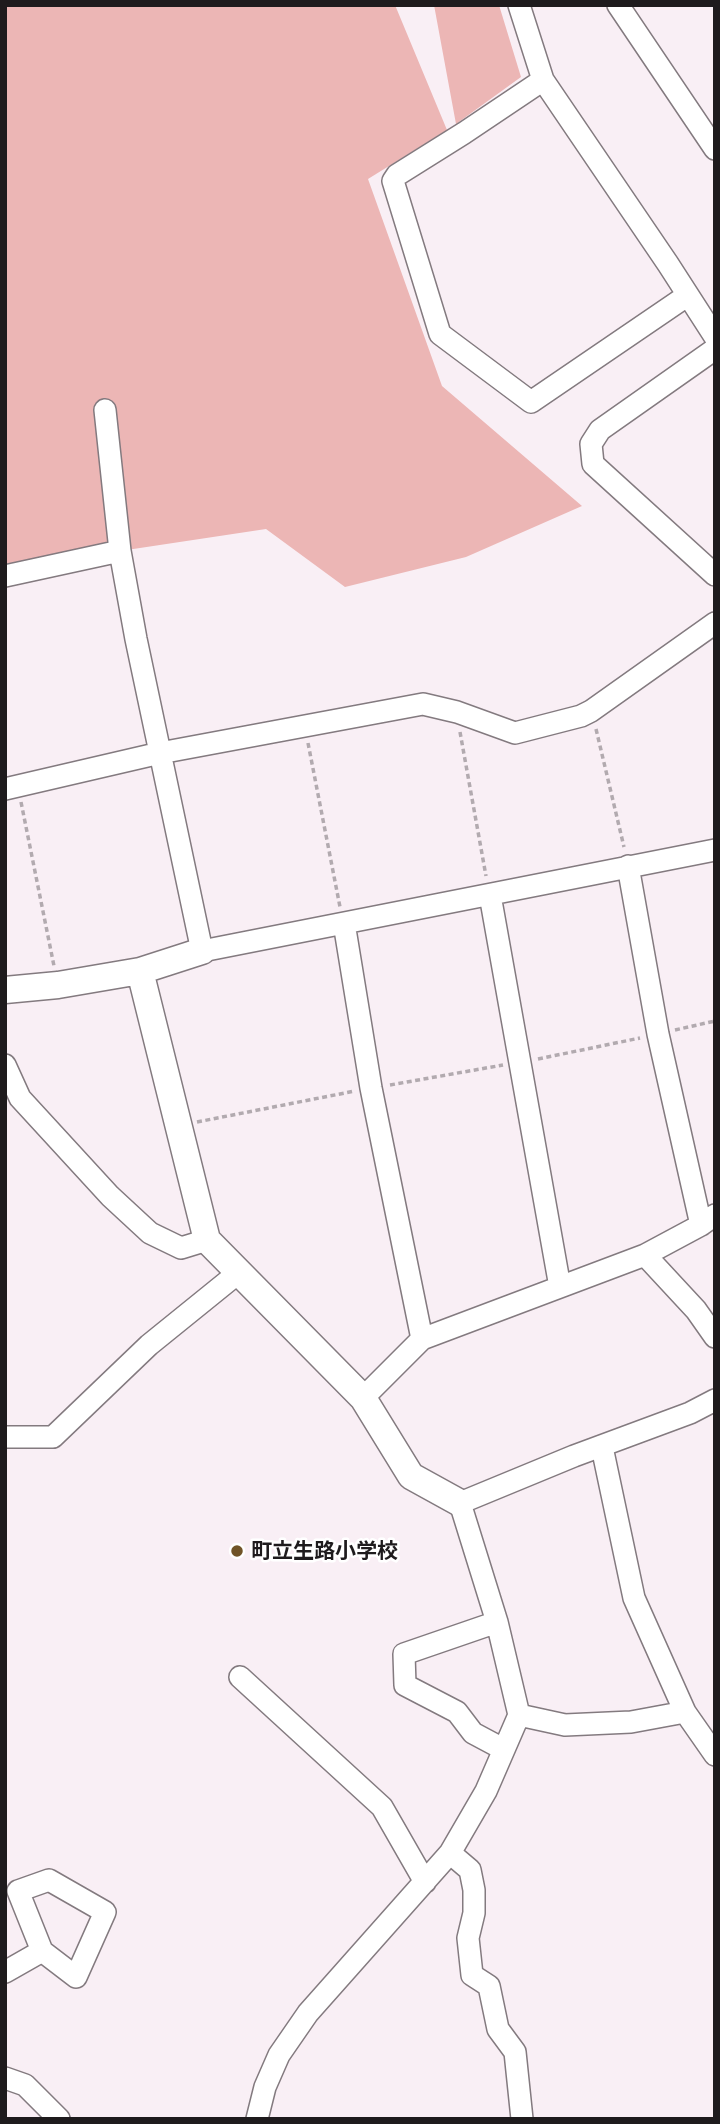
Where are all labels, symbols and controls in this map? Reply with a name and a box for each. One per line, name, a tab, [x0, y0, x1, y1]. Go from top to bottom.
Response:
place label: 町立生路小学校	[251, 1538, 398, 1564]
marker: 町立生路小学校	[229, 1543, 245, 1559]

